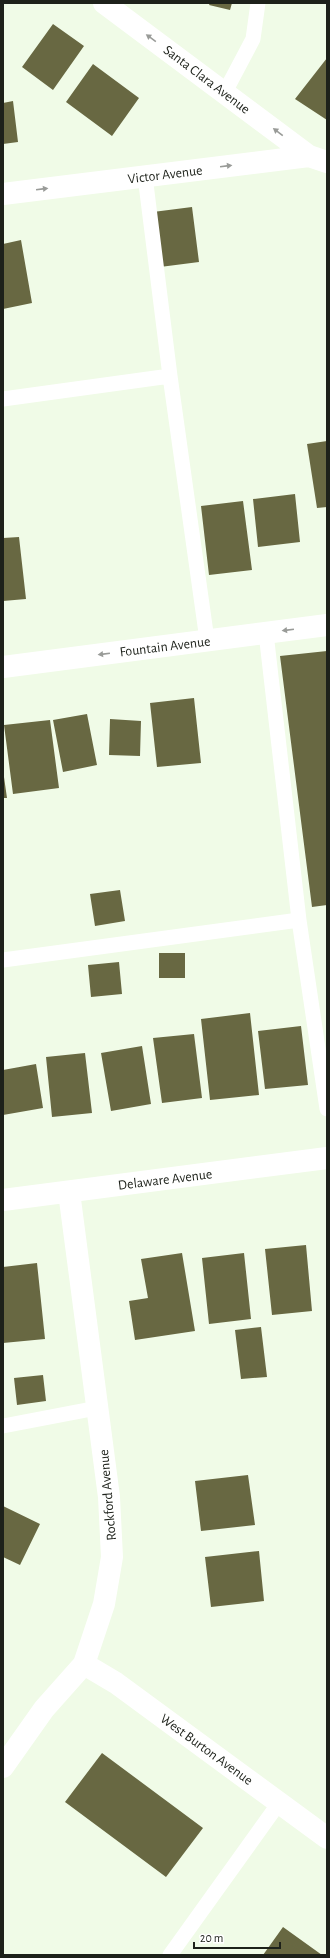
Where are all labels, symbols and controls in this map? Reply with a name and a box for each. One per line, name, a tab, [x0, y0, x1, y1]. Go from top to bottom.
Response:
one-way arrow	[146, 34, 156, 42]
street label: Santa Clara Avenue	[161, 43, 252, 117]
one-way arrow	[272, 128, 283, 136]
street label: Victor Avenue	[127, 163, 203, 187]
one-way arrow	[220, 163, 232, 169]
one-way arrow	[36, 186, 48, 192]
one-way arrow	[282, 627, 294, 633]
street label: Fountain Avenue	[119, 634, 211, 660]
one-way arrow	[98, 651, 110, 657]
street label: Delaware Avenue	[117, 1167, 213, 1193]
street label: Rockford Avenue	[97, 1449, 119, 1541]
street label: West Burton Avenue	[158, 1712, 255, 1788]
scale bar	[194, 1924, 280, 1950]
text: 20 m	[200, 1932, 223, 1944]

